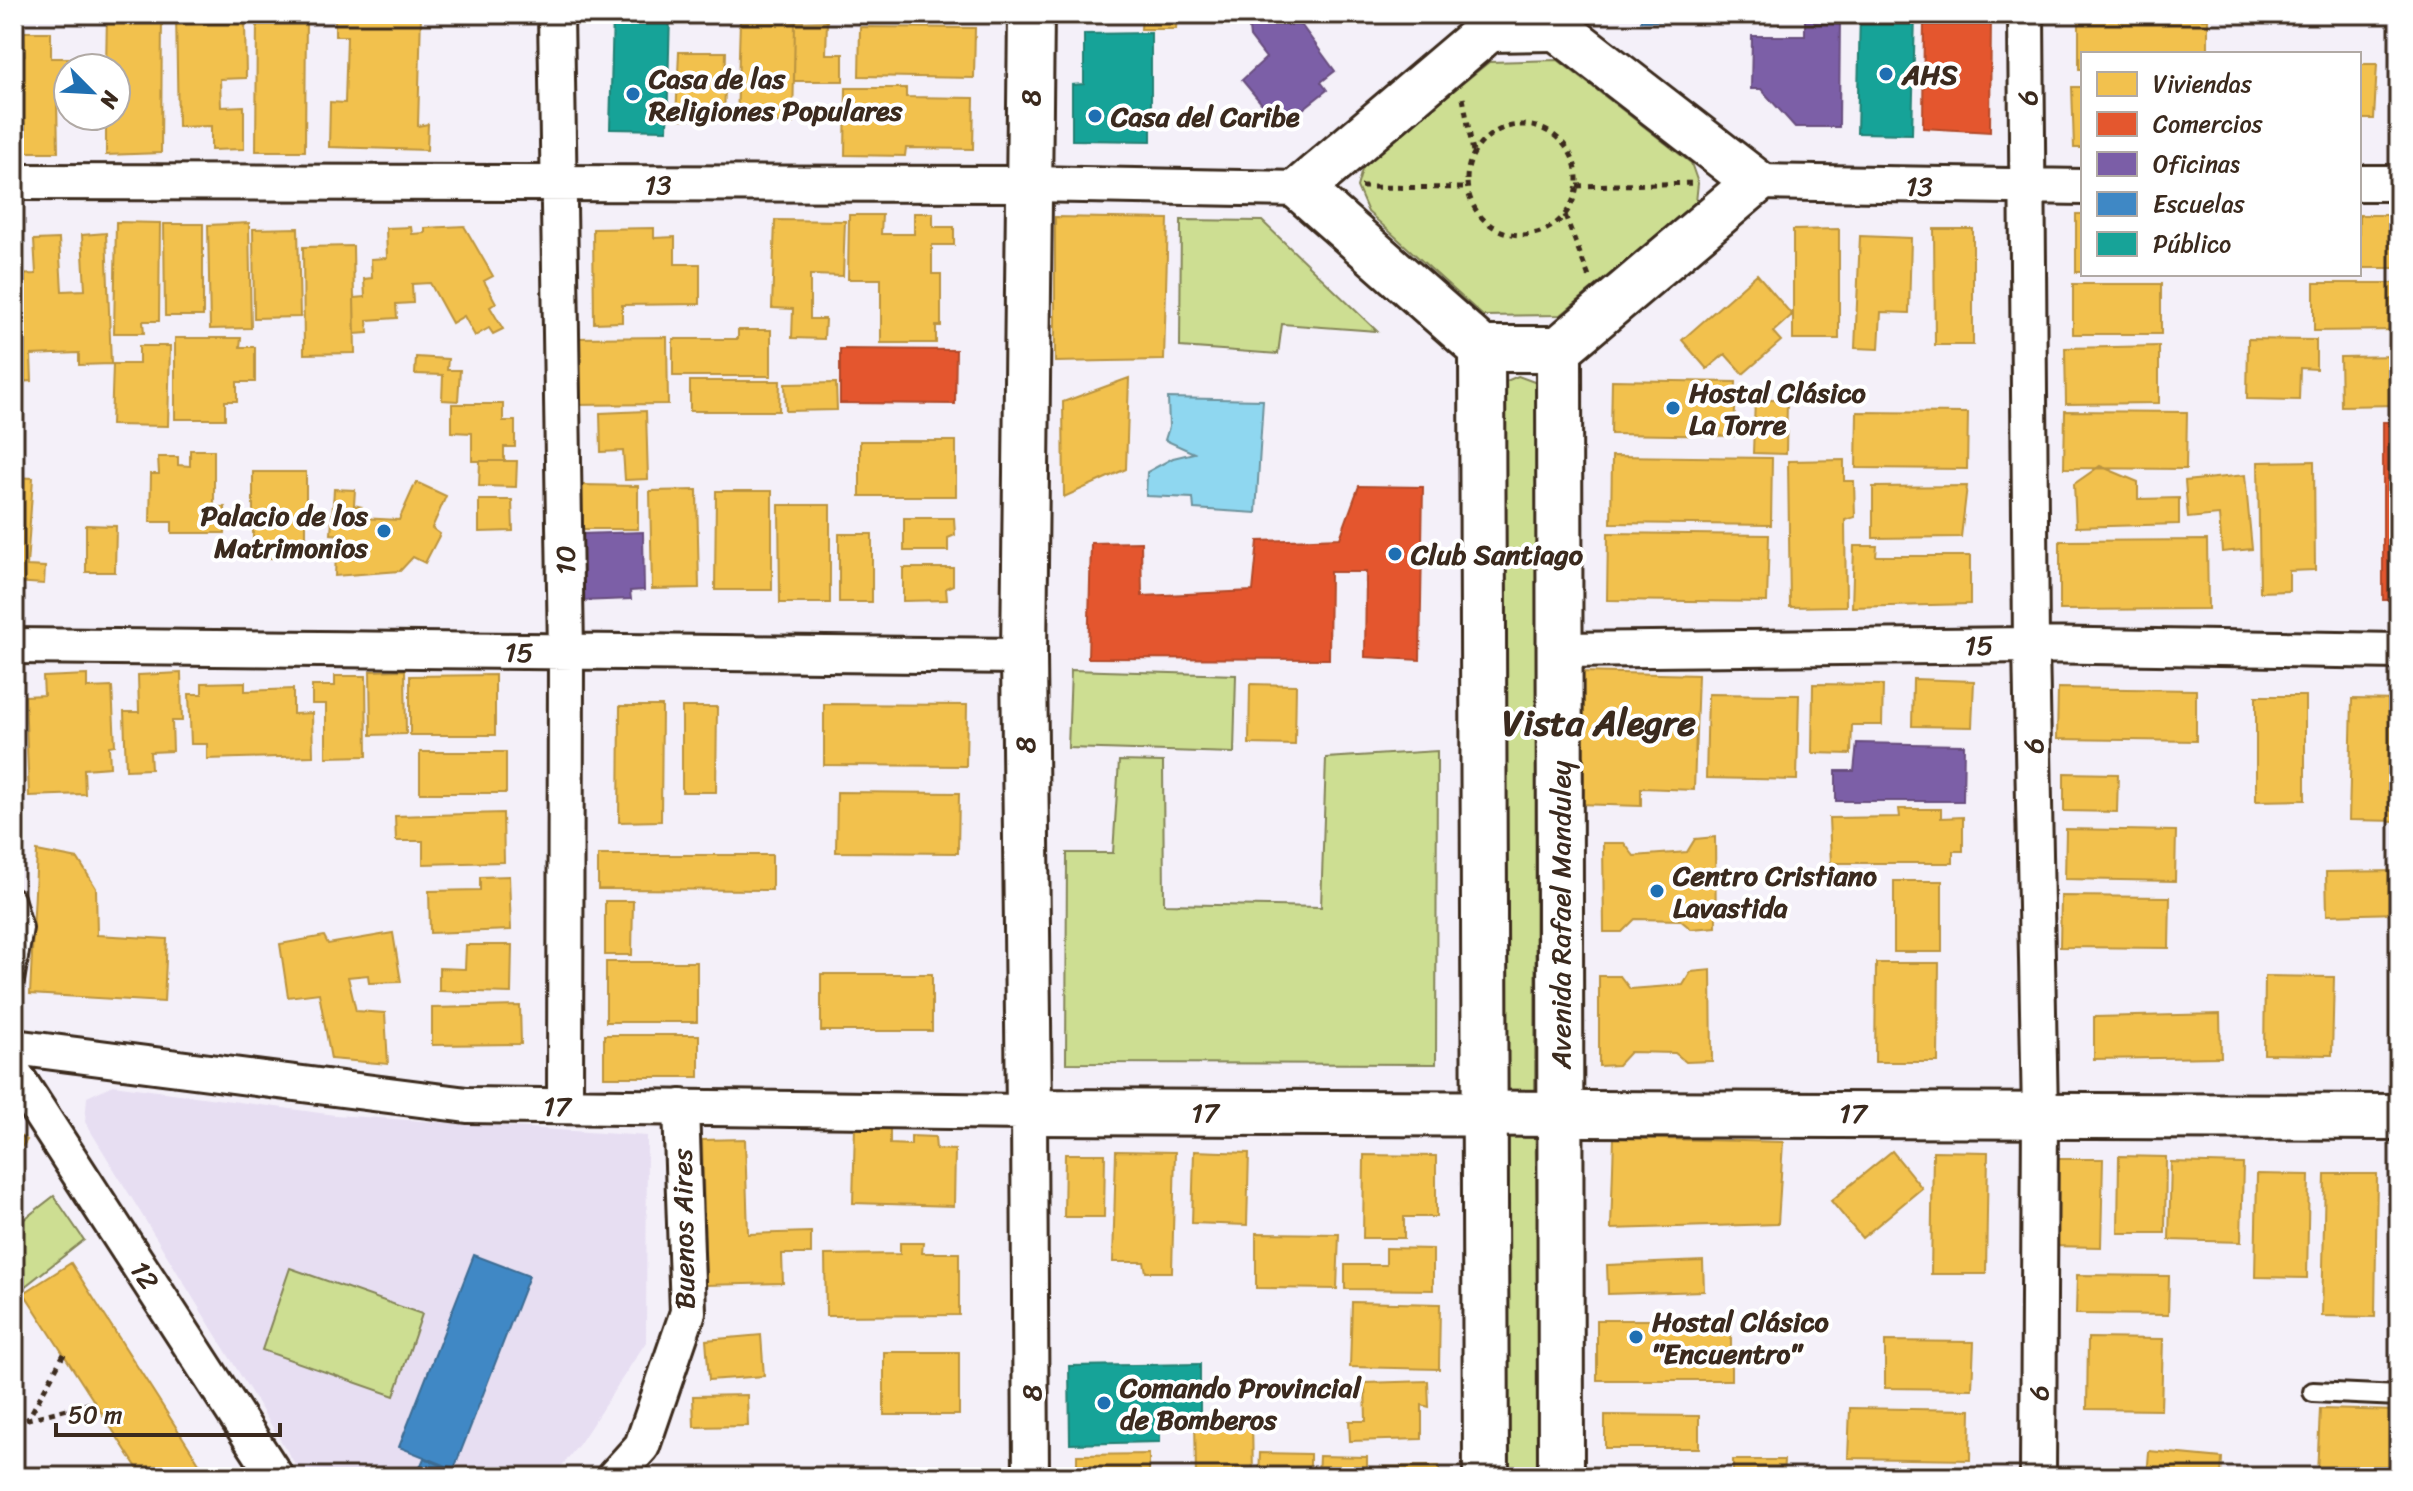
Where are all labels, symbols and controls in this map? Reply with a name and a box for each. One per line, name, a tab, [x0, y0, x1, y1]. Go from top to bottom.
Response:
place label: AHS	[1901, 50, 1958, 99]
north arrow	[52, 52, 132, 132]
legend	[2081, 52, 2361, 276]
place label: Casa de las Religiones Populares	[648, 54, 904, 135]
text: Viviendas	[2153, 63, 2253, 105]
marker: AHS	[1877, 65, 1895, 83]
text: N	[89, 84, 131, 116]
marker: Casa de las Religiones Populares	[624, 85, 642, 103]
street label: 8	[1006, 89, 1055, 106]
street label: 6	[2003, 90, 2052, 106]
place label: Casa del Caribe	[1110, 92, 1300, 141]
text: Comercios	[2153, 103, 2264, 145]
marker: Casa del Caribe	[1086, 107, 1104, 125]
text: Oficinas	[2153, 143, 2240, 185]
street label: 13	[644, 160, 672, 209]
street label: 13	[1905, 162, 1933, 211]
text: Escuelas	[2153, 183, 2245, 225]
text: Público	[2153, 223, 2231, 265]
place label: Hostal Clásico La Torre	[1689, 368, 1867, 449]
marker: Hostal Clásico La Torre	[1664, 399, 1682, 417]
place label: Palacio de los Matrimonios	[201, 491, 369, 572]
marker: Palacio de los Matrimonios	[375, 522, 393, 540]
place label: Club Santiago	[1410, 530, 1584, 579]
street label: 10	[541, 545, 590, 575]
marker: Club Santiago	[1386, 545, 1404, 563]
street label: 15	[1964, 621, 1994, 670]
street label: 15	[504, 628, 534, 677]
district label: Vista Alegre	[1502, 691, 1696, 755]
street label: 8	[1001, 736, 1050, 754]
street label: 6	[2009, 738, 2058, 754]
street label: Avenida Rafael Manduley	[1536, 760, 1585, 1070]
place label: Centro Cristiano Lavastida	[1672, 851, 1877, 932]
marker: Centro Cristiano Lavastida	[1648, 882, 1666, 900]
street label: 17	[543, 1082, 573, 1131]
street label: 17	[1191, 1088, 1221, 1137]
street label: 17	[1839, 1089, 1869, 1138]
street label: Buenos Aires	[658, 1148, 709, 1310]
street label: 12	[116, 1250, 173, 1300]
place label: Hostal Clásico "Encuentro"	[1652, 1297, 1830, 1378]
marker: Hostal Clásico "Encuentro"	[1627, 1328, 1645, 1346]
place label: Comando Provincial de Bomberos	[1119, 1363, 1362, 1444]
street label: 8	[1007, 1384, 1056, 1401]
street label: 6	[2014, 1385, 2063, 1401]
scale bar	[56, 1387, 280, 1437]
text: 50 m	[68, 1394, 123, 1436]
marker: Comando Provincial de Bomberos	[1095, 1394, 1113, 1412]

